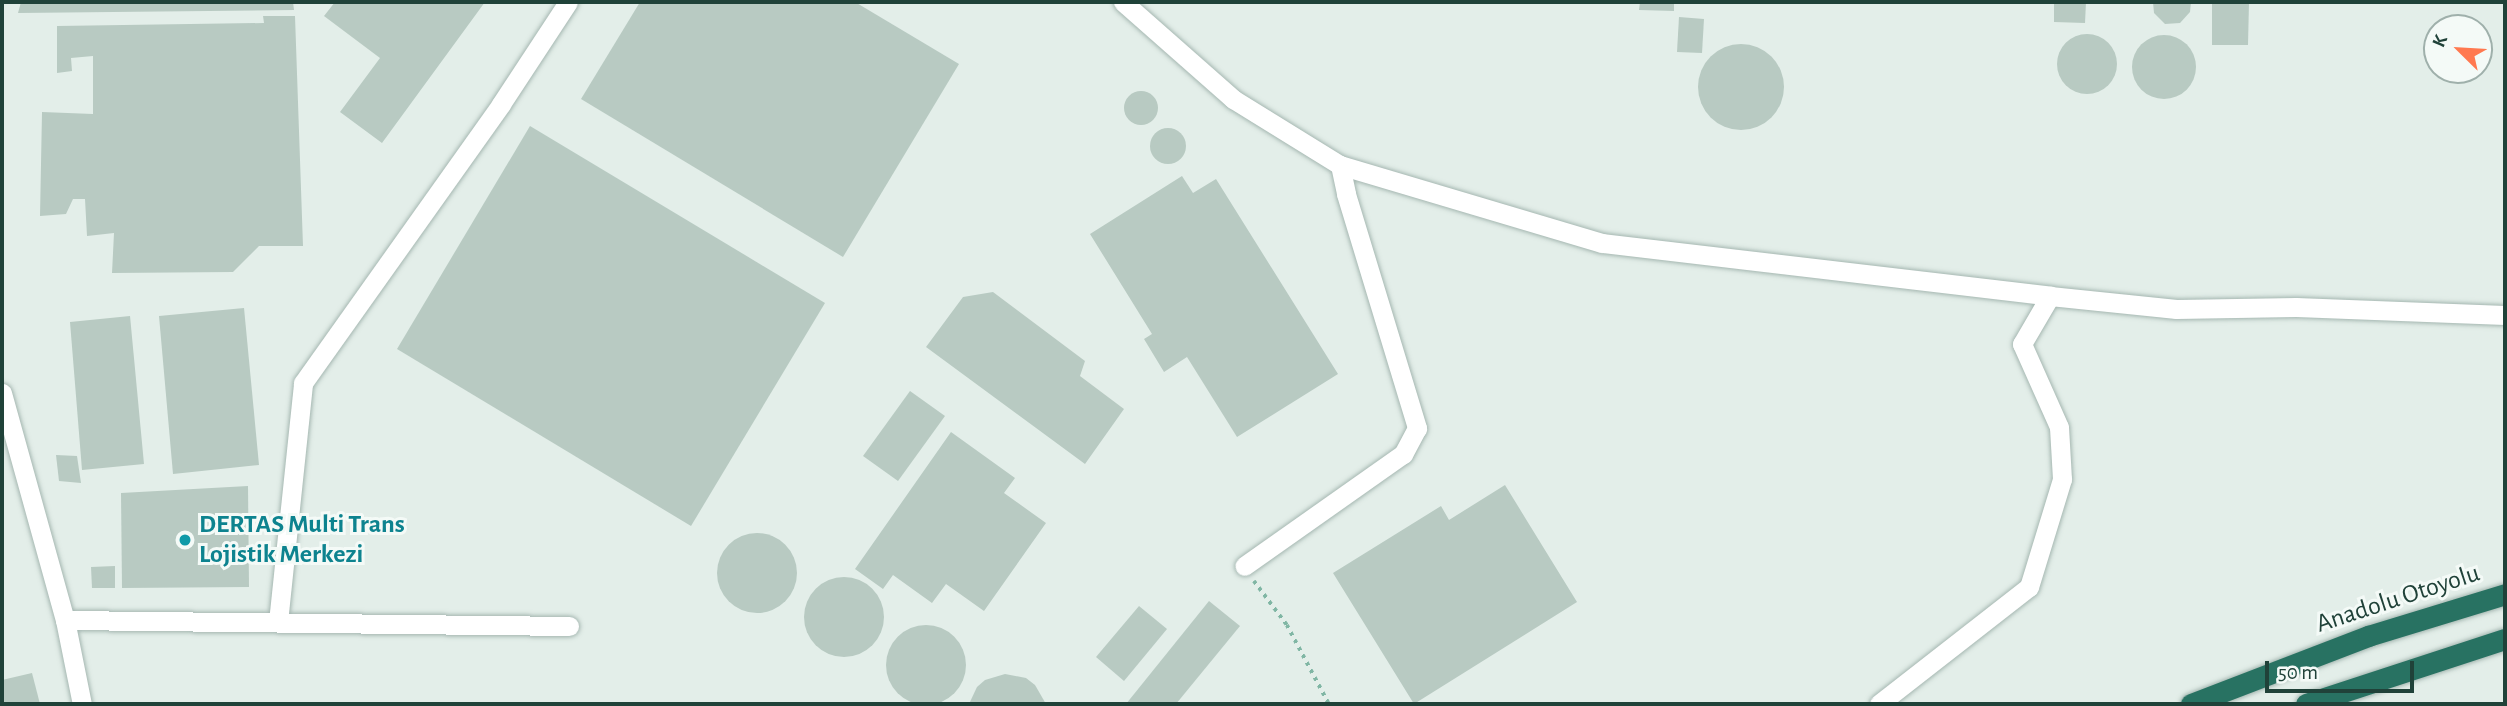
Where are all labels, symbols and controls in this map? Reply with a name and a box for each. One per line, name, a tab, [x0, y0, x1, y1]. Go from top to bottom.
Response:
north arrow	[2423, 14, 2493, 84]
text: K	[2429, 32, 2451, 50]
place label: DERTAS Multi Trans Lojistik Merkezi	[199, 509, 405, 570]
marker: DERTAS Multi Trans Lojistik Merkezi	[177, 532, 193, 548]
street label: Anadolu Otoyolu	[2312, 558, 2484, 640]
scale bar	[2269, 646, 2418, 690]
text: 50 m	[2278, 662, 2318, 683]

